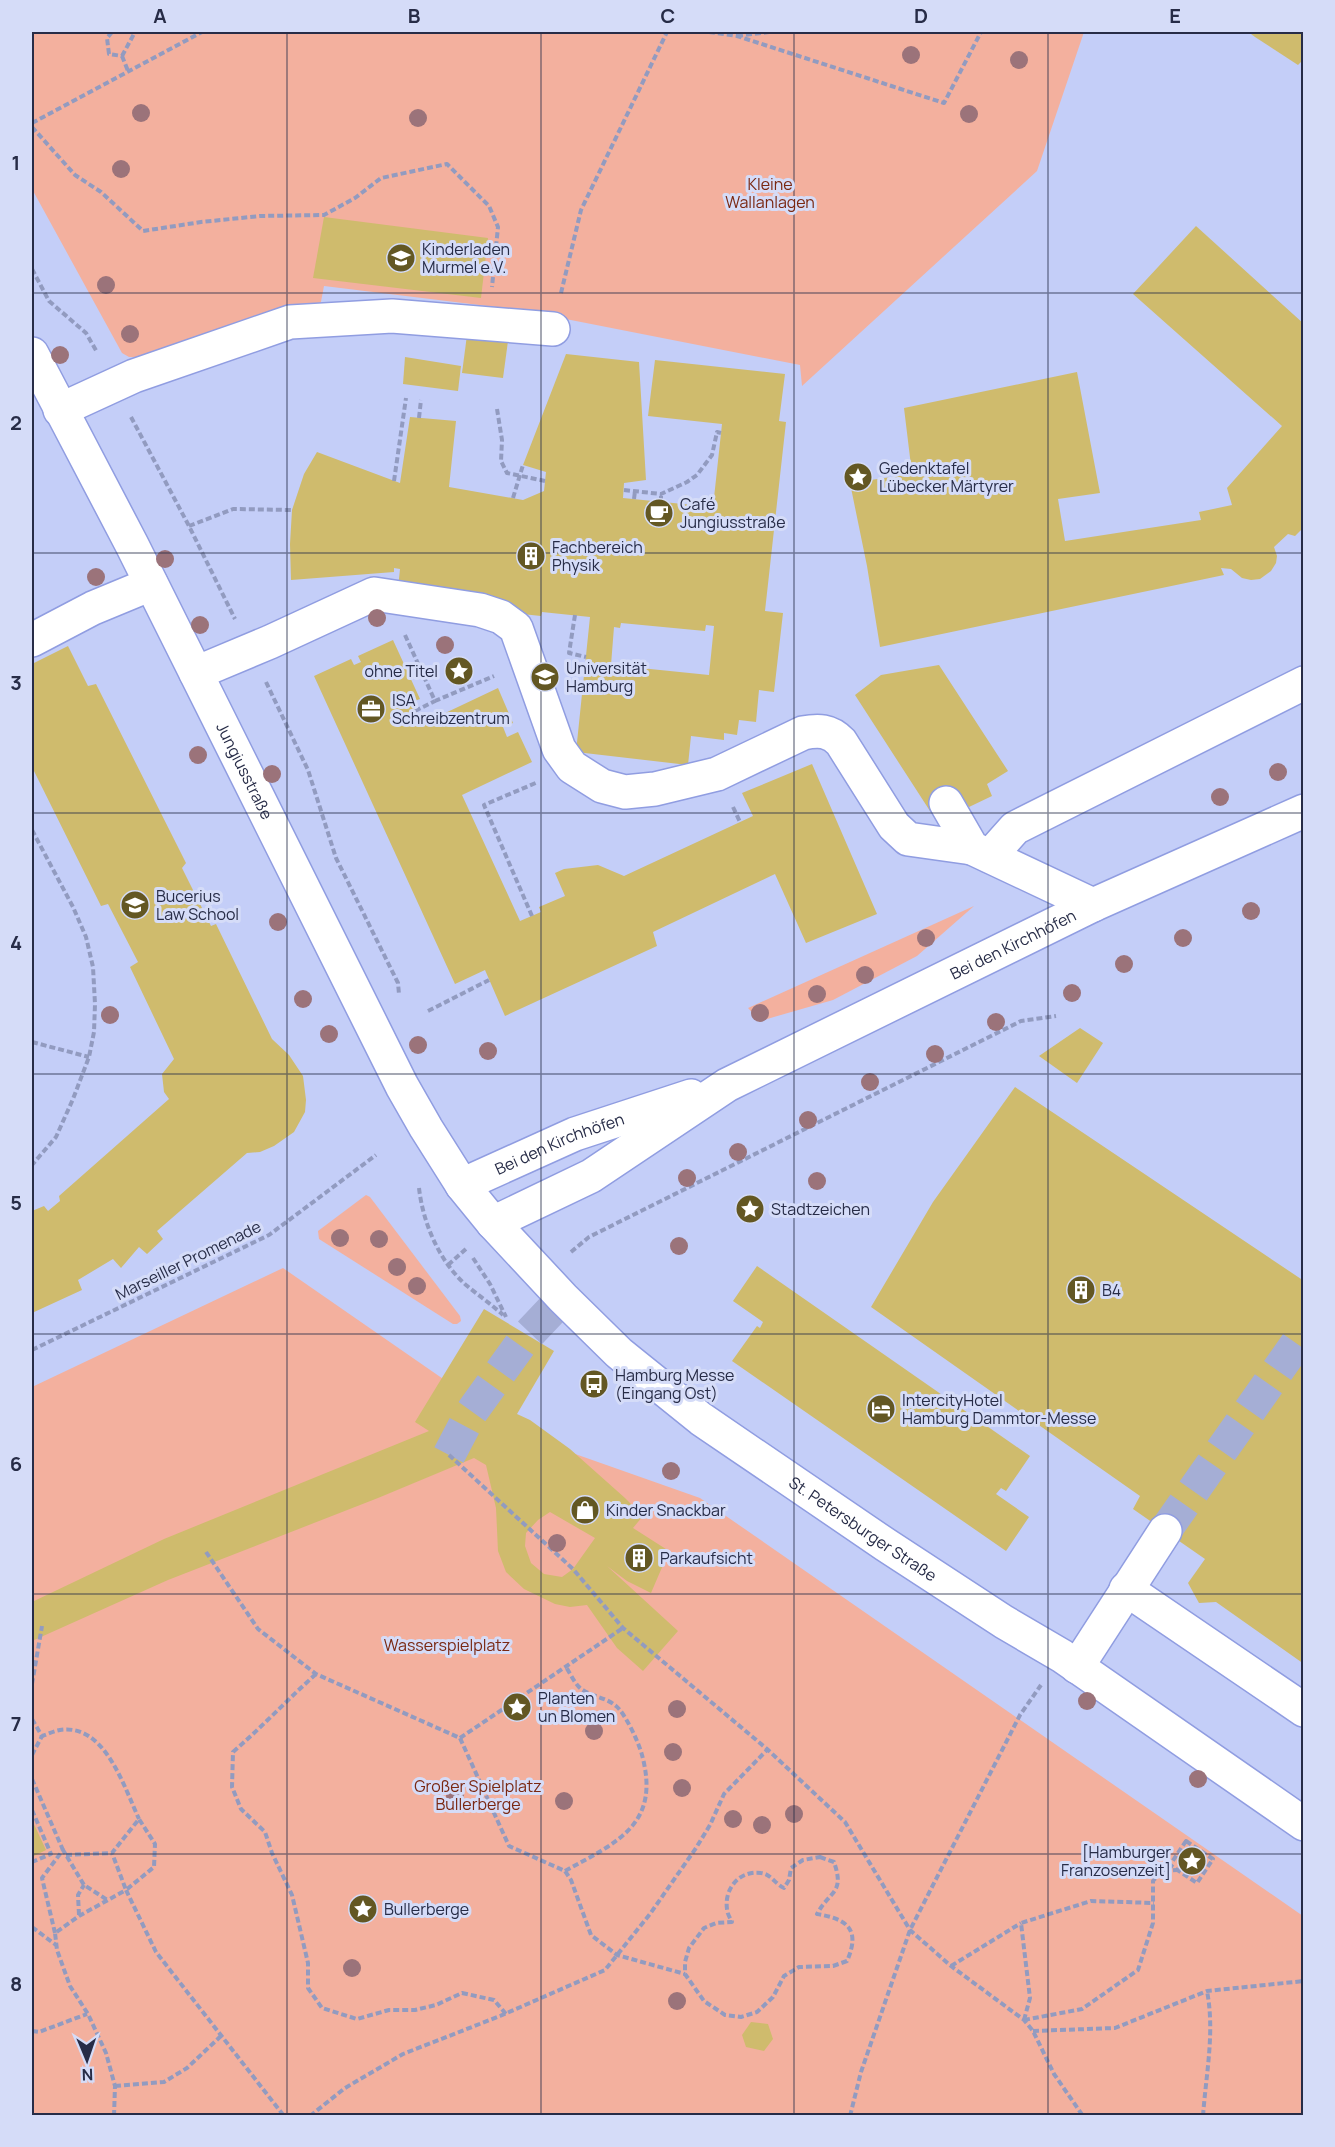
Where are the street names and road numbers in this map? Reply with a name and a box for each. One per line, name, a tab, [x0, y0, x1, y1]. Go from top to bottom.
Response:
street label: Jungiusstraße	[211, 719, 278, 823]
street label: Bei den Kirchhöfen	[946, 904, 1080, 985]
street label: Bei den Kirchhöfen	[491, 1108, 627, 1180]
street label: Marseiller Promenade	[111, 1215, 265, 1305]
street label: St. Petersburger Straße	[785, 1471, 941, 1586]

